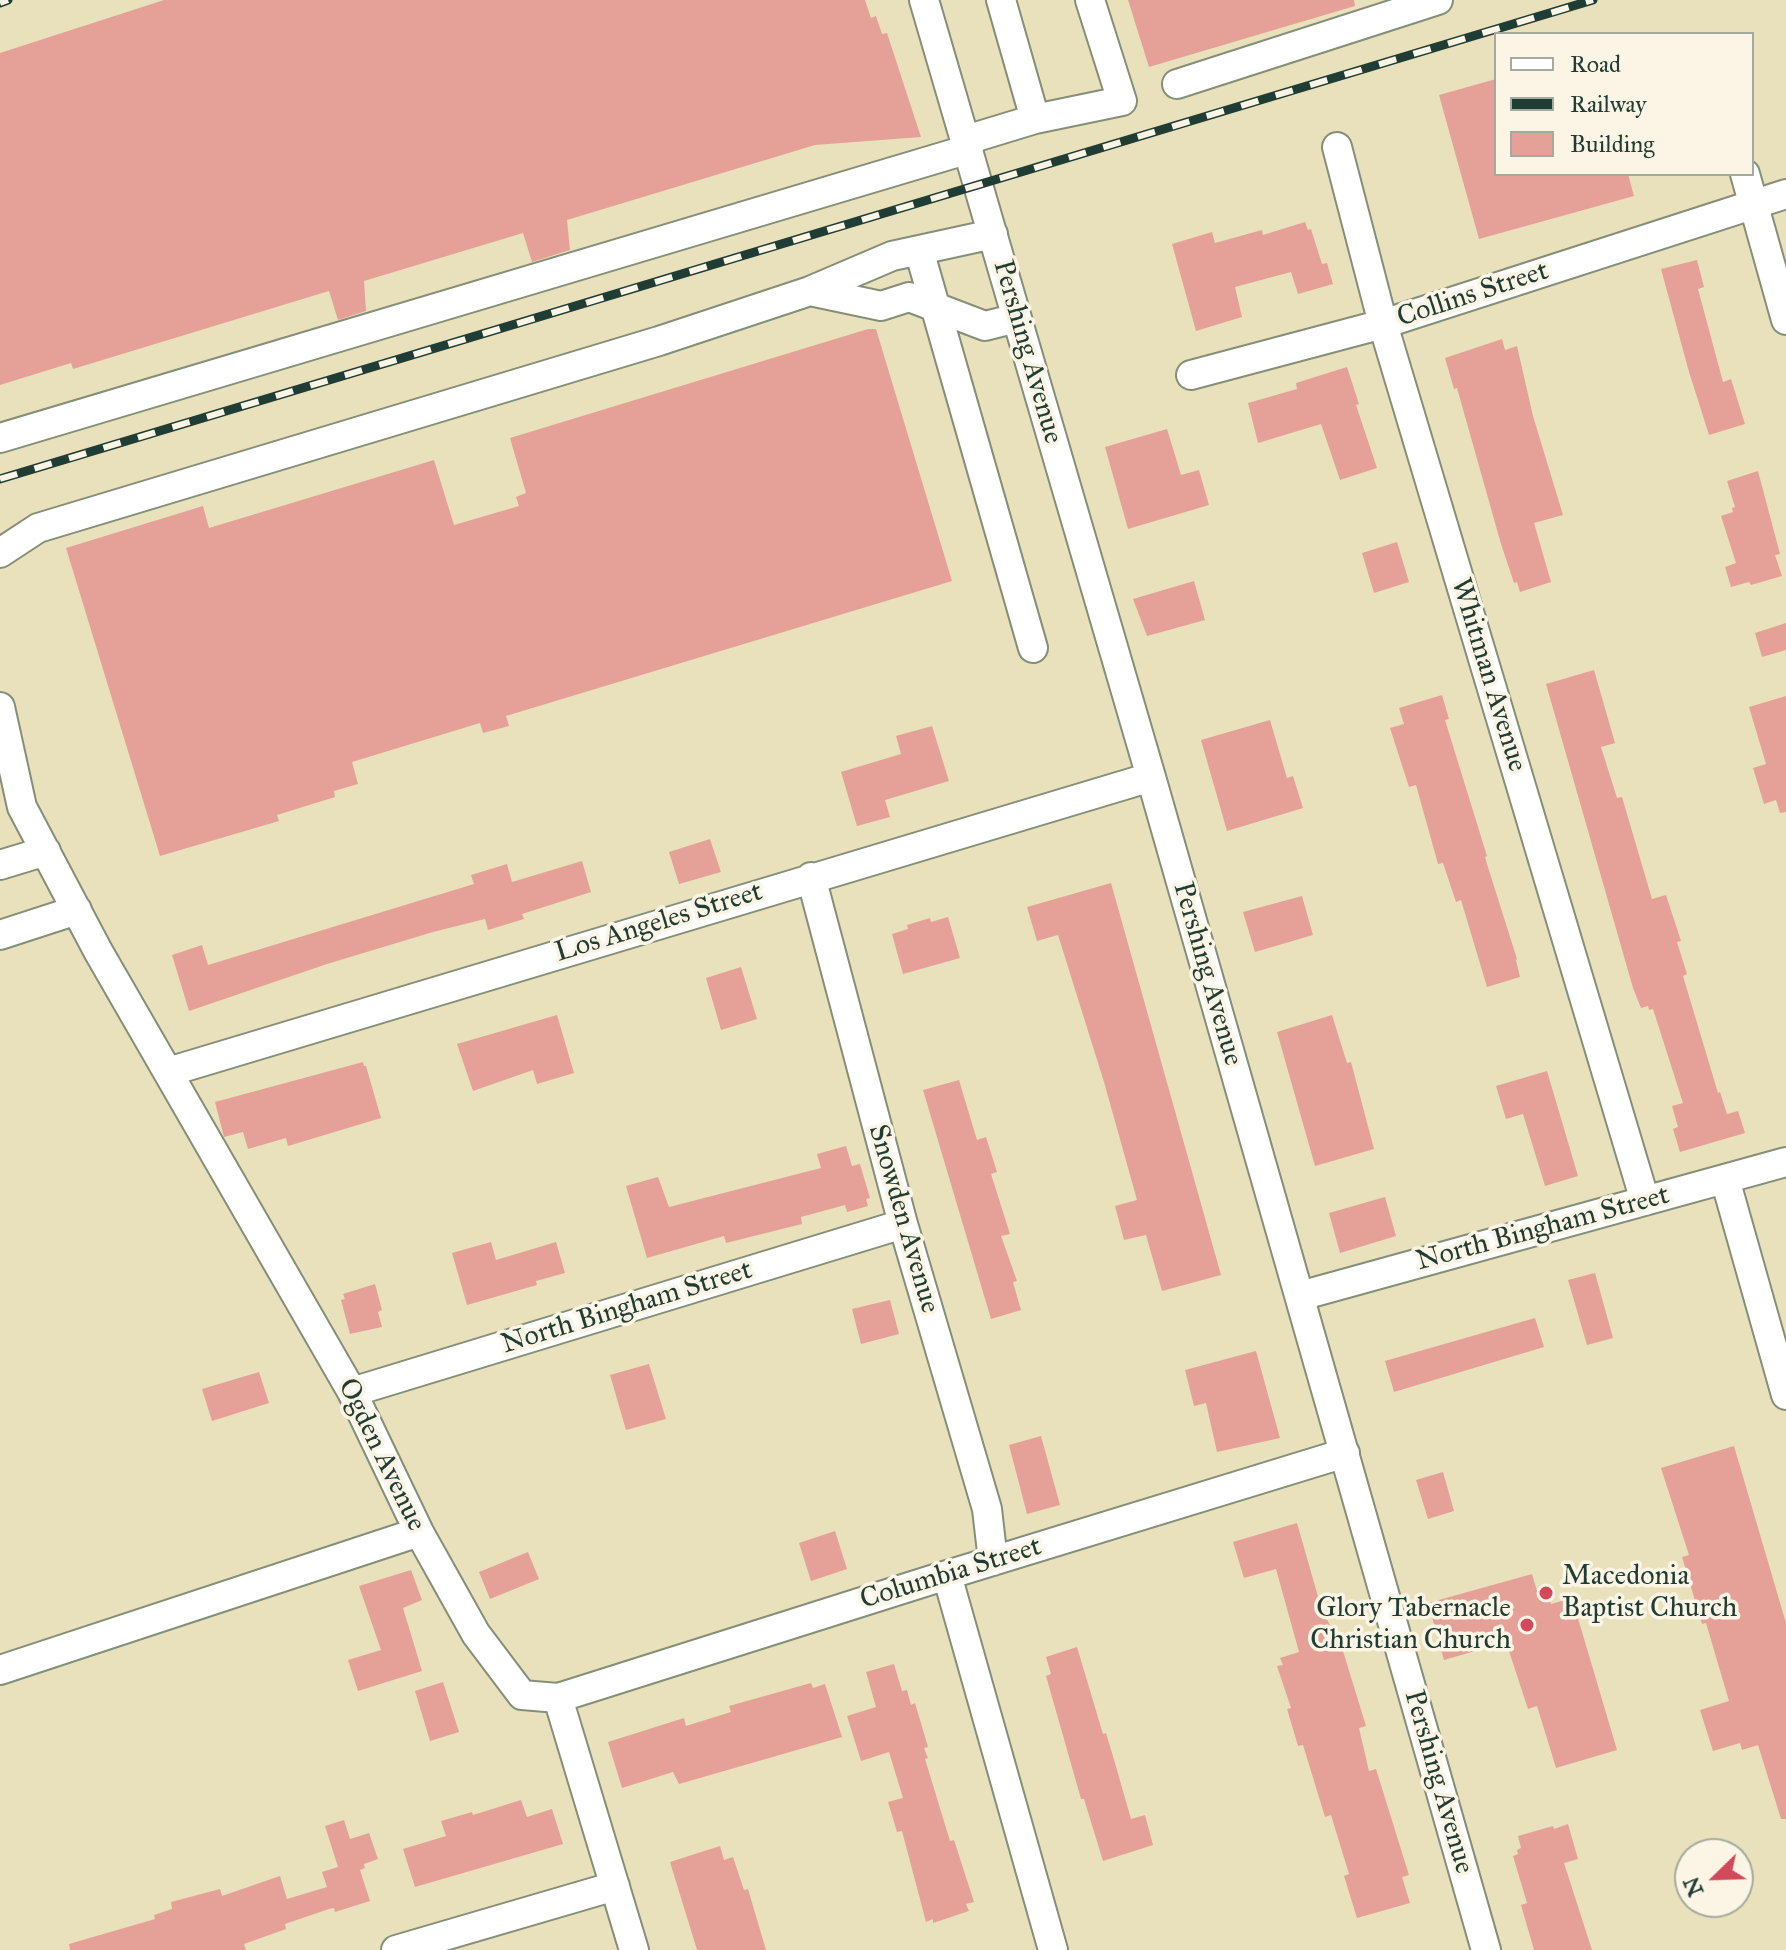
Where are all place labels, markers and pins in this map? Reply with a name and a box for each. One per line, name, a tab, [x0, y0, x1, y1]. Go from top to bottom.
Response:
place label: Macedonia Baptist Church	[1562, 1560, 1737, 1626]
marker: Macedonia Baptist Church	[1537, 1584, 1555, 1602]
place label: Glory Tabernacle Christian Church	[1310, 1592, 1511, 1658]
marker: Glory Tabernacle Christian Church	[1518, 1616, 1536, 1634]

